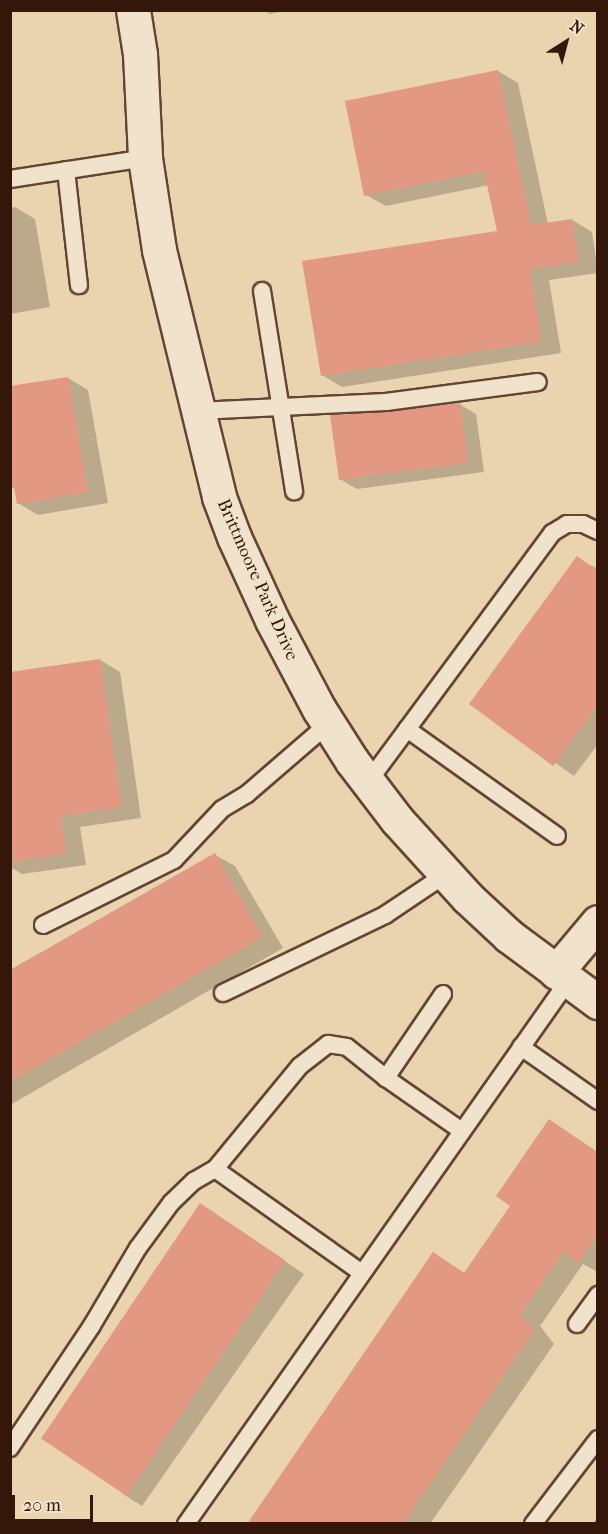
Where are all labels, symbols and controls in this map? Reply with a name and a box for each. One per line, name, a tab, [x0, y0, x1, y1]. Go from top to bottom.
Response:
north arrow	[536, 12, 596, 72]
text: N	[566, 16, 587, 38]
street label: Brittmoore Park Drive	[212, 496, 302, 664]
scale bar	[15, 1483, 96, 1521]
text: 20 m	[23, 1495, 61, 1516]

